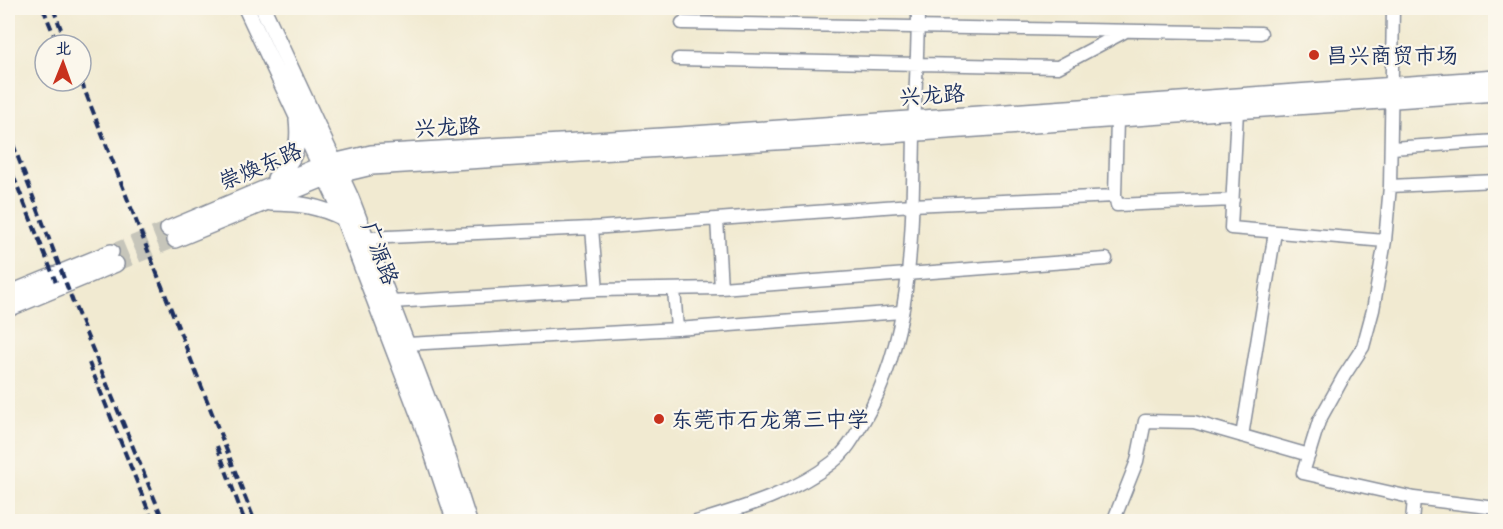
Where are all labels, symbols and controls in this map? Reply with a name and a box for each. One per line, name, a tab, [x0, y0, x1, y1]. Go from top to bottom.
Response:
north arrow	[33, 33, 93, 93]
text: 北	[55, 39, 71, 58]
place label: 昌兴商贸市场	[1326, 42, 1458, 69]
marker: 昌兴商贸市场	[1307, 48, 1321, 62]
street label: 兴龙路	[898, 79, 966, 111]
street label: 兴龙路	[413, 112, 481, 142]
street label: 崇焕东路	[214, 136, 306, 196]
street label: 广源路	[356, 217, 404, 289]
place label: 东莞市石龙第三中学	[671, 406, 869, 433]
marker: 东莞市石龙第三中学	[652, 412, 666, 426]

